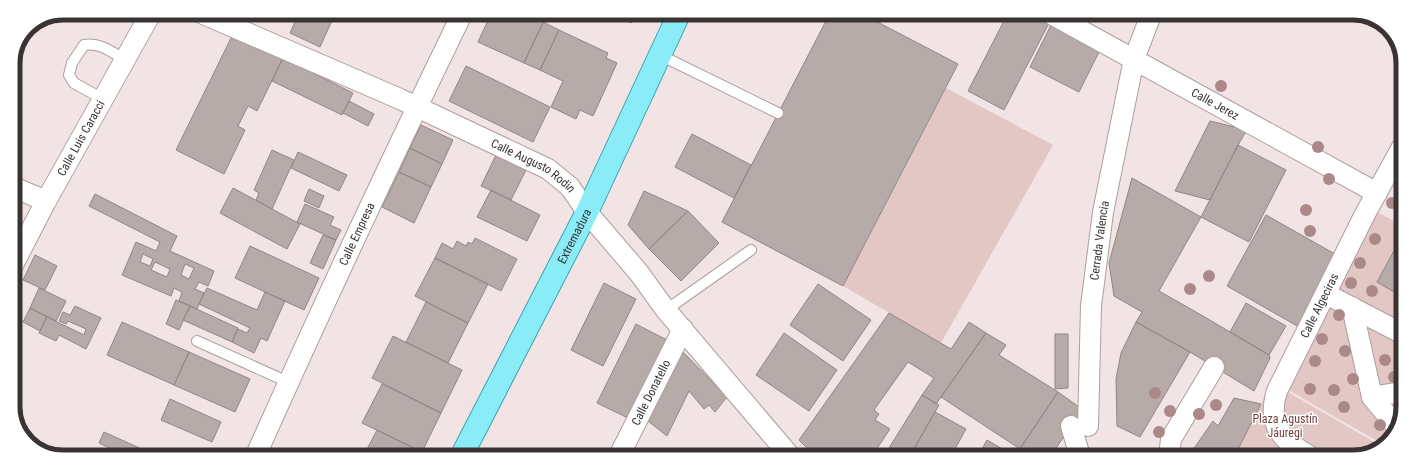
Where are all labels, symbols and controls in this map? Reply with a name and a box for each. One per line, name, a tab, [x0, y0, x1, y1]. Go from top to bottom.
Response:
street label: Calle Jerez	[1189, 85, 1241, 123]
street label: Calle Luis Caracci	[54, 98, 108, 178]
street label: Calle Augusto Rodin	[489, 136, 579, 195]
street label: Cerrada Valencia	[1087, 199, 1112, 281]
street label: Calle Empresa	[336, 200, 378, 268]
street label: Extremadura	[555, 206, 595, 266]
street label: Calle Algeciras	[1297, 271, 1341, 340]
street label: Calle Donatello	[629, 357, 673, 428]
park label: Plaza Agustín Jáuregi	[1252, 412, 1318, 440]

